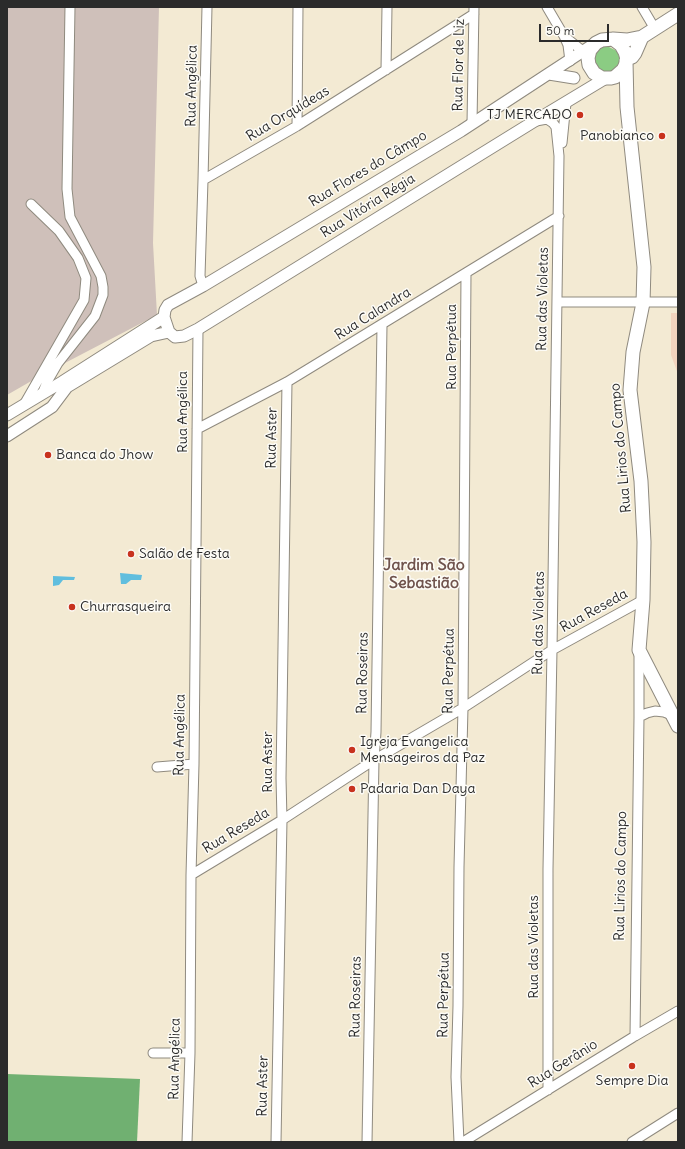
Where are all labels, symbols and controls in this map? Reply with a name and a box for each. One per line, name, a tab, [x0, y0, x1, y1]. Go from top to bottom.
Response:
scale bar	[541, 16, 611, 42]
street label: Rua Flor de Liz	[450, 18, 468, 112]
text: 50 m	[546, 23, 574, 38]
street label: Rua Angélica	[183, 45, 201, 127]
street label: Rua Orquídeas	[243, 83, 333, 145]
place label: TJ MERCADO	[487, 107, 572, 123]
marker: TJ MERCADO	[575, 110, 585, 120]
street label: Rua Flores do Câmpo	[306, 127, 430, 211]
place label: Panobianco	[580, 128, 654, 144]
marker: Panobianco	[657, 131, 667, 141]
street label: Rua Vitória Régia	[318, 170, 418, 242]
street label: Rua das Violetas	[534, 247, 552, 351]
street label: Rua Calandra	[332, 284, 414, 344]
street label: Rua Perpétua	[444, 304, 460, 390]
street label: Rua Angélica	[175, 371, 191, 453]
street label: Rua Lirios do Campo	[607, 382, 635, 514]
street label: Rua Aster	[263, 407, 281, 469]
place label: Banca do Jhow	[56, 447, 153, 463]
marker: Banca do Jhow	[43, 450, 53, 460]
place label: Salão de Festa	[139, 546, 230, 562]
marker: Salão de Festa	[126, 549, 136, 559]
district label: Jardim São Sebastião	[383, 555, 465, 593]
street label: Rua das Violetas	[530, 571, 548, 675]
street label: Rua Reseda	[557, 586, 631, 636]
place label: Churrasqueira	[80, 599, 171, 615]
marker: Churrasqueira	[67, 602, 77, 612]
street label: Rua Perpétua	[440, 628, 458, 714]
street label: Rua Roseiras	[354, 632, 372, 714]
street label: Rua Angélica	[171, 694, 189, 776]
street label: Rua Aster	[260, 731, 276, 793]
place label: Igreja Evangelica Mensageiros da Paz	[360, 734, 485, 766]
marker: Igreja Evangelica Mensageiros da Paz	[347, 745, 357, 755]
place label: Padaria Dan Daya	[360, 781, 476, 797]
marker: Padaria Dan Daya	[347, 784, 357, 794]
street label: Rua Reseda	[200, 805, 272, 857]
street label: Rua Lirios do Campo	[611, 811, 631, 941]
street label: Rua das Violetas	[526, 895, 542, 999]
street label: Rua Perpétua	[435, 952, 453, 1038]
street label: Rua Roseiras	[347, 956, 365, 1038]
street label: Rua Angélica	[166, 1018, 184, 1100]
street label: Rua Gerânio	[525, 1036, 601, 1092]
street label: Rua Aster	[254, 1055, 272, 1117]
marker: Sempre Dia	[627, 1061, 637, 1071]
place label: Sempre Dia	[596, 1073, 668, 1089]

